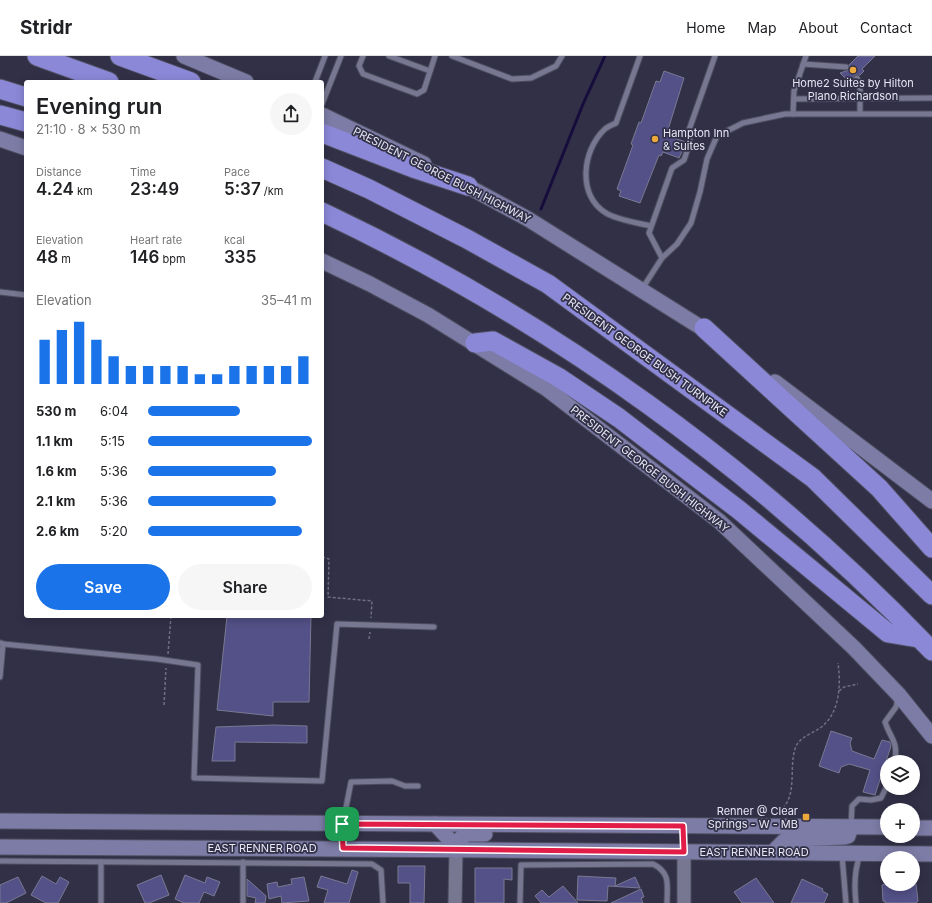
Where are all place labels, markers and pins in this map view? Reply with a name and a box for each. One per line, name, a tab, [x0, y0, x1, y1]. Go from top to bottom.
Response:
marker: Home2 Suites by Hilton Plano Richardson	[848, 65, 858, 75]
place label: Home2 Suites by Hilton Plano Richardson	[792, 76, 914, 103]
place label: Hampton Inn & Suites	[663, 126, 729, 153]
marker: Hampton Inn & Suites	[650, 134, 660, 144]
place label: Renner @ Clear Springs - W - MB	[708, 804, 798, 831]
pin	[325, 807, 359, 841]
marker: Renner @ Clear Springs - W - MB	[801, 812, 811, 822]

